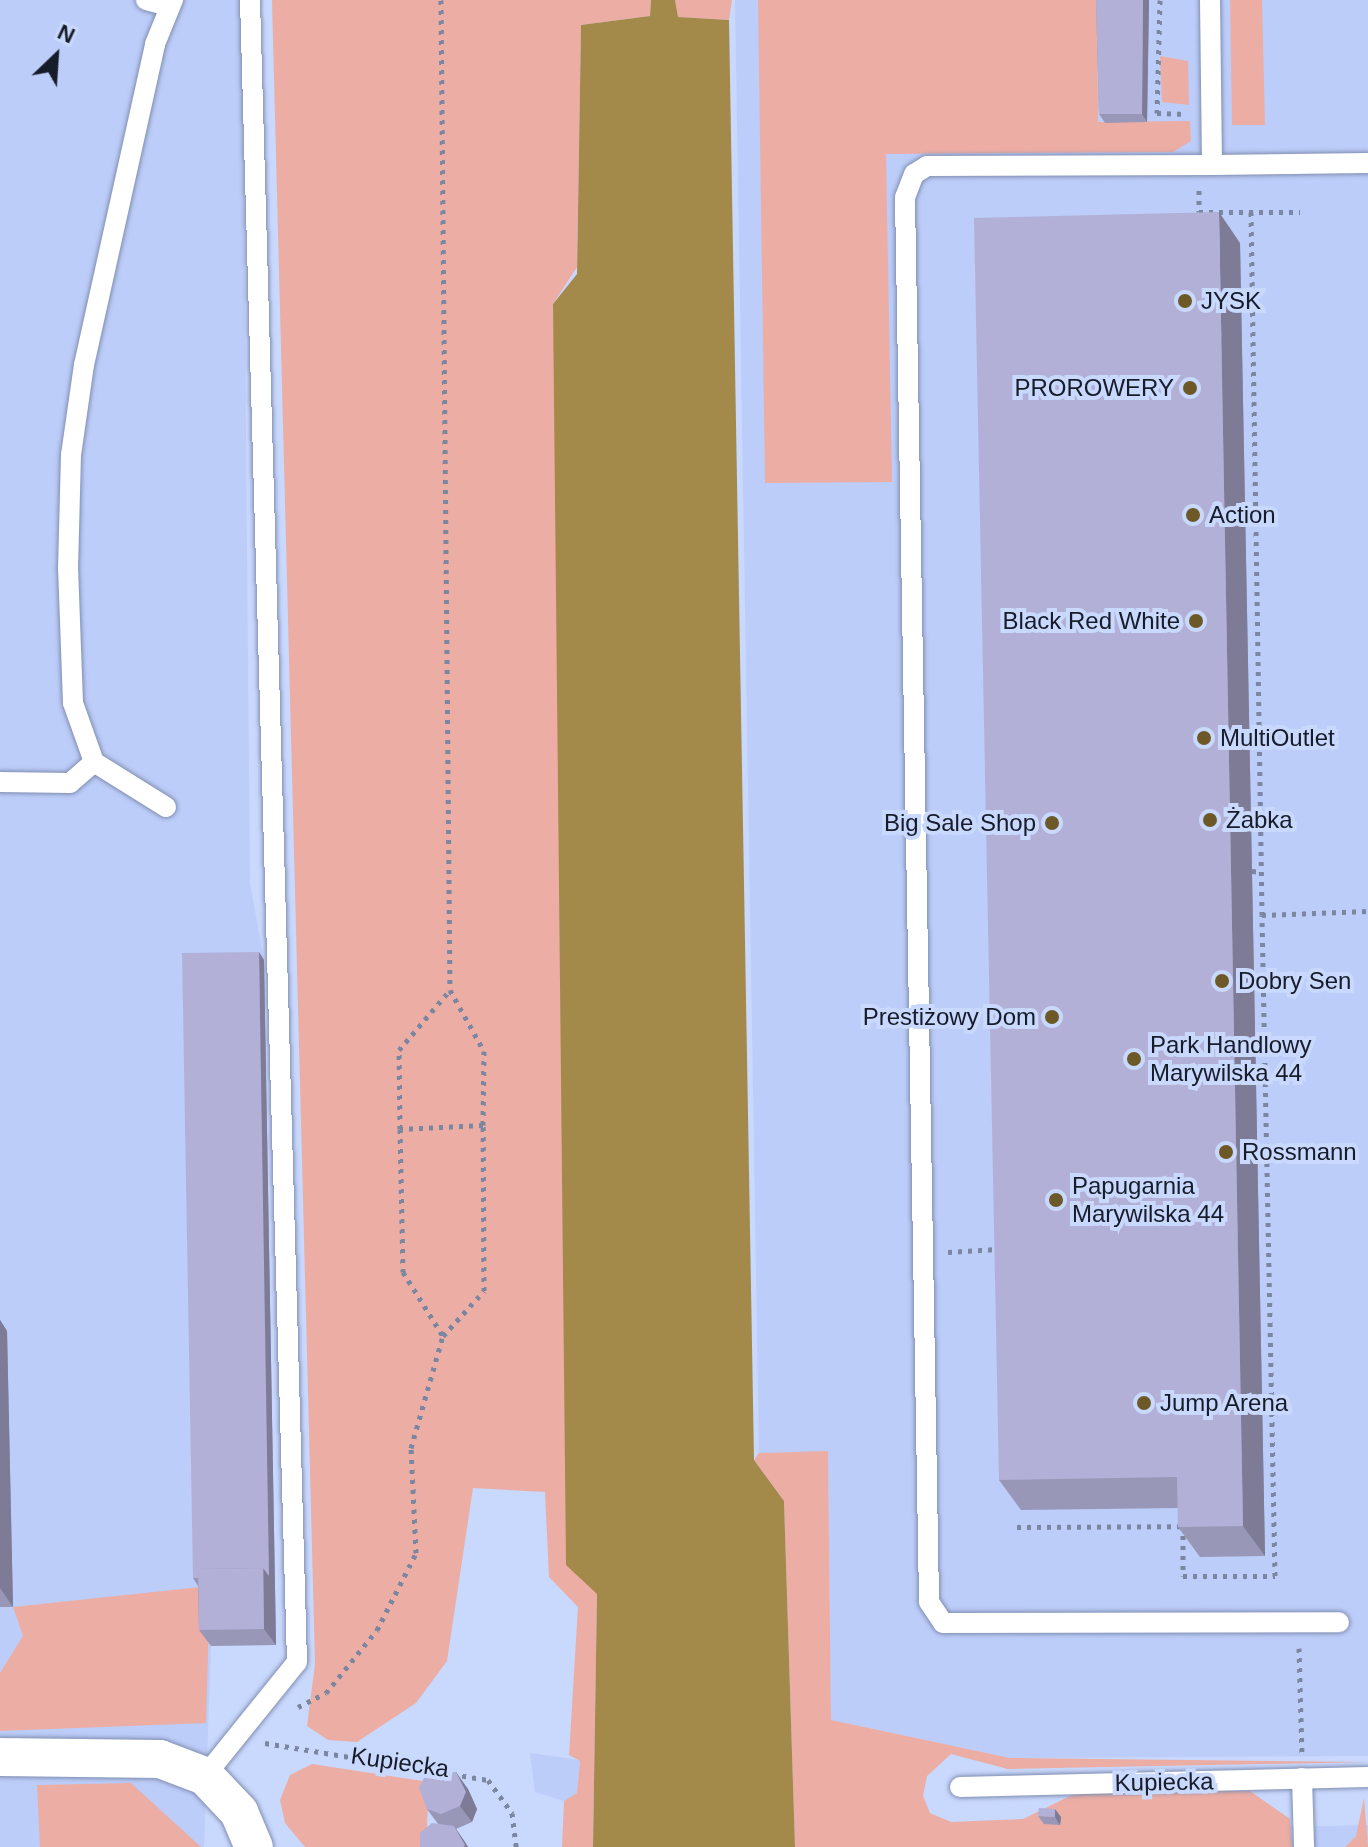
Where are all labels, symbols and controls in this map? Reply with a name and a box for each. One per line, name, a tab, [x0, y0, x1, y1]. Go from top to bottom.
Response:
north arrow	[16, 16, 96, 96]
text: N	[54, 19, 79, 48]
place label: JYSK	[1201, 287, 1261, 315]
marker: JYSK	[1176, 292, 1194, 310]
place label: PROROWERY	[1014, 374, 1174, 402]
marker: PROROWERY	[1181, 379, 1199, 397]
place label: Action	[1209, 501, 1276, 529]
marker: Action	[1184, 506, 1202, 524]
place label: Black Red White	[1003, 607, 1180, 635]
marker: Black Red White	[1187, 612, 1205, 630]
place label: MultiOutlet	[1220, 724, 1335, 752]
marker: MultiOutlet	[1195, 729, 1213, 747]
place label: Żabka	[1226, 806, 1293, 834]
place label: Big Sale Shop	[884, 809, 1036, 837]
marker: Żabka	[1201, 811, 1219, 829]
marker: Big Sale Shop	[1043, 814, 1061, 832]
place label: Dobry Sen	[1238, 967, 1351, 995]
marker: Dobry Sen	[1213, 972, 1231, 990]
place label: Prestiżowy Dom	[863, 1003, 1036, 1031]
marker: Prestiżowy Dom	[1043, 1008, 1061, 1026]
place label: Park Handlowy Marywilska 44	[1150, 1031, 1311, 1087]
marker: Park Handlowy Marywilska 44	[1125, 1050, 1143, 1068]
place label: Rossmann	[1242, 1138, 1357, 1166]
marker: Rossmann	[1217, 1143, 1235, 1161]
place label: Papugarnia Marywilska 44	[1072, 1172, 1224, 1228]
marker: Papugarnia Marywilska 44	[1047, 1191, 1065, 1209]
place label: Jump Arena	[1160, 1389, 1289, 1417]
marker: Jump Arena	[1135, 1394, 1153, 1412]
street label: Kupiecka	[349, 1741, 451, 1783]
street label: Kupiecka	[1114, 1767, 1214, 1797]

